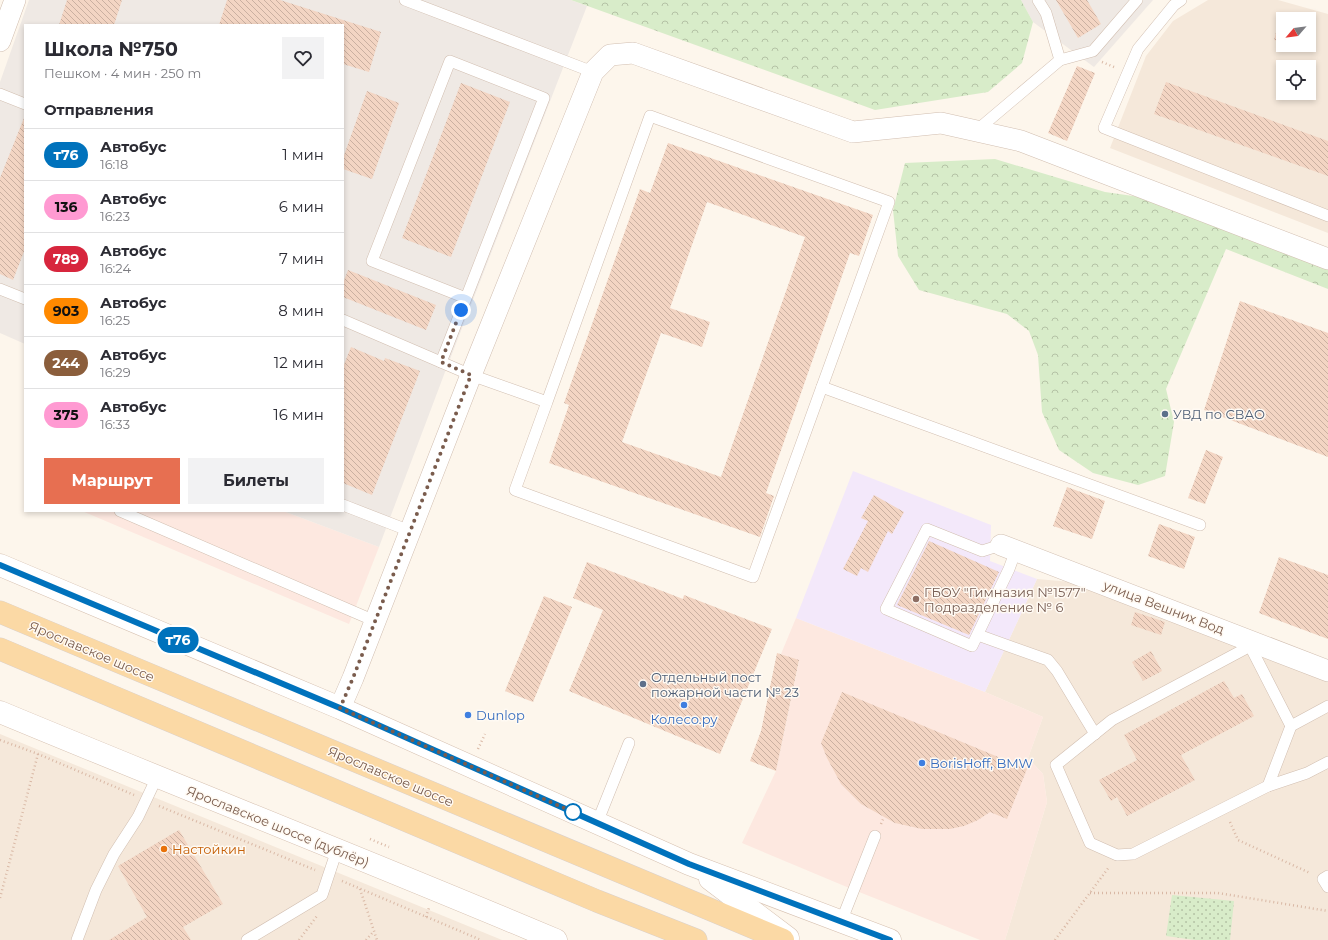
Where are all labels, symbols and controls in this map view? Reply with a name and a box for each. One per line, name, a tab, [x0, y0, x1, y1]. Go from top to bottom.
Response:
north arrow	[1276, 12, 1316, 52]
map controls	[1276, 12, 1316, 100]
button: heart	[282, 37, 324, 79]
text: Школа №750	[44, 38, 178, 61]
button: locate	[1276, 60, 1316, 100]
text: Пешком · 4 мин · 250 m	[44, 65, 201, 81]
text: Отправления	[44, 100, 154, 119]
text: Автобус	[100, 137, 167, 156]
text: 1 мин	[282, 145, 324, 164]
text: т76	[54, 146, 78, 164]
text: 16:18	[100, 156, 128, 172]
text: Автобус	[100, 189, 167, 208]
text: 6 мин	[279, 197, 324, 216]
text: 136	[55, 198, 77, 216]
text: 16:23	[100, 208, 130, 224]
text: Автобус	[100, 241, 167, 260]
text: 7 мин	[279, 249, 324, 268]
text: 789	[53, 250, 79, 268]
text: 16:24	[100, 260, 131, 276]
text: Автобус	[100, 293, 167, 312]
your location	[451, 300, 471, 320]
text: 8 мин	[278, 301, 324, 320]
text: 903	[53, 302, 79, 320]
text: 16:25	[100, 312, 130, 328]
text: Автобус	[100, 345, 167, 364]
text: 12 мин	[274, 353, 324, 372]
text: 244	[52, 354, 80, 372]
text: 16:29	[100, 364, 131, 380]
text: Автобус	[100, 397, 167, 416]
text: 16 мин	[273, 405, 324, 424]
text: 375	[54, 406, 78, 424]
place label: УВД по СВАО	[1173, 406, 1265, 422]
marker: УВД по СВАО	[1160, 409, 1170, 419]
text: 16:33	[100, 416, 130, 432]
button: Маршрут	[44, 458, 180, 504]
button: Билеты	[188, 458, 324, 504]
street label: улица Вешних Вод	[1100, 576, 1227, 637]
place label: ГБОУ "Гимназия №1577" Подразделение № 6	[924, 584, 1086, 615]
marker: ГБОУ "Гимназия №1577" Подразделение № 6	[911, 594, 921, 604]
street label: Ярославское шоссе	[27, 617, 157, 685]
line badge: т76	[155, 627, 201, 653]
text: т76	[166, 631, 190, 649]
place label: Отдельный пост пожарной части № 23	[651, 669, 799, 700]
marker: Отдельный пост пожарной части № 23	[638, 679, 648, 689]
marker: Колесо.ру	[679, 700, 689, 710]
place label: Dunlop	[476, 707, 525, 723]
marker: Dunlop	[463, 710, 473, 720]
place label: Колесо.ру	[650, 711, 718, 727]
street label: Ярославское шоссе	[326, 742, 456, 810]
place label: BorisHoff, BMW	[930, 755, 1033, 771]
marker: BorisHoff, BMW	[917, 758, 927, 768]
street label: Ярославское шоссе (дублёр)	[184, 782, 372, 870]
unlabelled marker	[564, 803, 582, 821]
place label: Настойкин	[172, 841, 246, 857]
marker: Настойкин	[159, 844, 169, 854]

